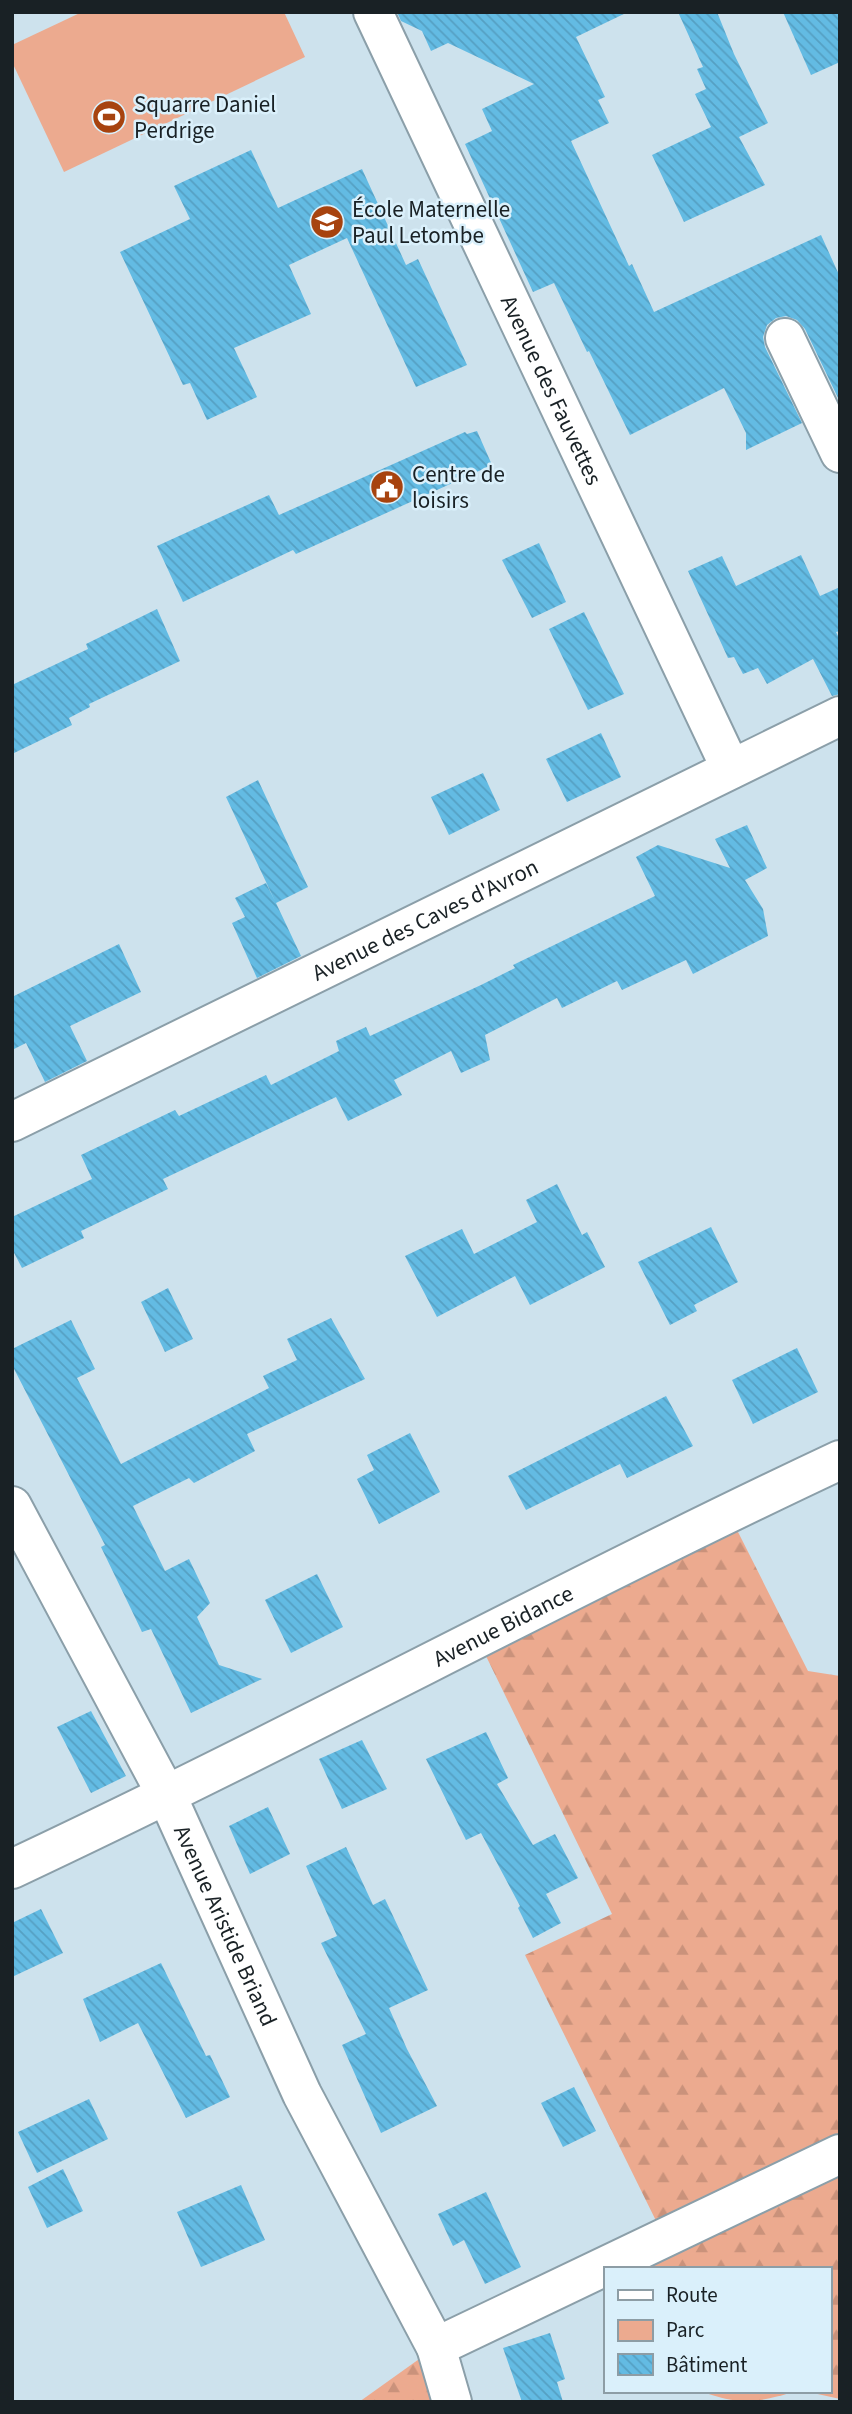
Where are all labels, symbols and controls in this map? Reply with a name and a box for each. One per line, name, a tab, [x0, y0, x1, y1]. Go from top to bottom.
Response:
place label: Squarre Daniel Perdrige	[134, 88, 276, 147]
sports icon: Squarre Daniel Perdrige	[90, 98, 128, 136]
place label: École Maternelle Paul Letombe	[352, 193, 510, 252]
school or university icon: École Maternelle Paul Letombe	[308, 203, 346, 241]
street label: Avenue des Fauvettes	[492, 290, 610, 490]
place label: Centre de loisirs	[412, 458, 505, 517]
public building icon: Centre de loisirs	[368, 468, 406, 506]
street label: Avenue des Caves d'Avron	[307, 850, 544, 989]
street label: Avenue Bidance	[427, 1577, 579, 1675]
street label: Avenue Aristide Briand	[165, 1820, 285, 2031]
legend	[604, 2267, 831, 2393]
text: Route	[666, 2280, 718, 2310]
text: Parc	[666, 2315, 705, 2345]
text: Bâtiment	[666, 2350, 747, 2380]

